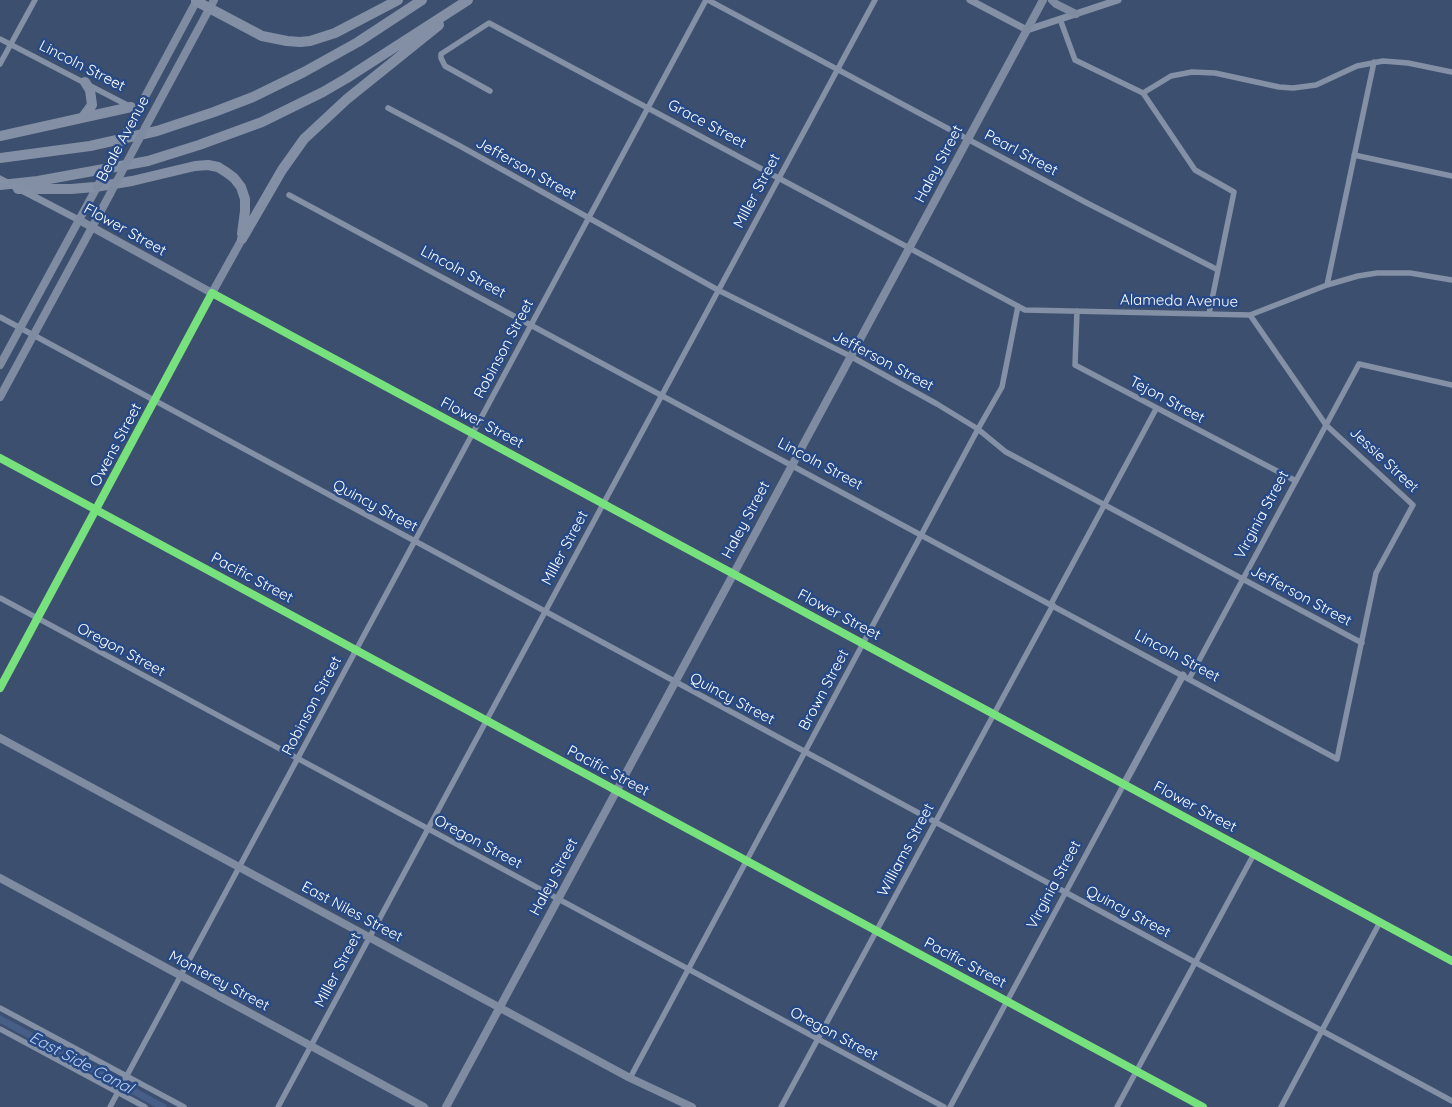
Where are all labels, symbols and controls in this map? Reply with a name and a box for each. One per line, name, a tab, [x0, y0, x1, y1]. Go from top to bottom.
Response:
street label: Lincoln Street	[36, 37, 128, 95]
street label: Beale Avenue	[93, 93, 153, 185]
street label: Grace Street	[665, 96, 749, 152]
street label: Haley Street	[911, 122, 967, 206]
street label: Pearl Street	[981, 126, 1061, 180]
street label: Jefferson Street	[473, 134, 579, 204]
street label: Miller Street	[730, 151, 784, 231]
street label: Flower Street	[81, 200, 169, 260]
street label: Lincoln Street	[417, 242, 509, 302]
street label: Alameda Avenue	[1120, 291, 1238, 311]
street label: Robinson Street	[470, 296, 538, 402]
street label: Jefferson Street	[829, 327, 937, 395]
street label: Tejon Street	[1126, 373, 1208, 427]
street label: Flower Street	[437, 394, 527, 452]
street label: Owens Street	[86, 400, 146, 490]
street label: Jessie Street	[1346, 423, 1422, 497]
street label: Lincoln Street	[774, 434, 866, 494]
street label: Virginia Street	[1231, 468, 1293, 562]
street label: Quincy Street	[330, 476, 420, 536]
street label: Haley Street	[718, 478, 774, 562]
street label: Miller Street	[538, 508, 592, 588]
street label: Pacific Street	[208, 549, 296, 607]
street label: Jefferson Street	[1247, 562, 1355, 630]
street label: Flower Street	[794, 586, 884, 644]
street label: Oregon Street	[74, 619, 168, 681]
street label: Lincoln Street	[1131, 626, 1223, 686]
street label: Brown Street	[795, 646, 853, 734]
street label: Robinson Street	[278, 653, 346, 759]
street label: Quincy Street	[687, 669, 777, 729]
street label: Pacific Street	[564, 742, 652, 800]
street label: Flower Street	[1150, 778, 1240, 836]
street label: Williams Street	[874, 800, 938, 900]
street label: Oregon Street	[431, 811, 525, 873]
street label: Haley Street	[526, 835, 582, 919]
street label: Virginia Street	[1023, 838, 1085, 932]
street label: East Niles Street	[298, 878, 406, 946]
street label: Quincy Street	[1083, 882, 1173, 942]
street label: Miller Street	[311, 930, 365, 1010]
street label: Pacific Street	[921, 934, 1009, 992]
street label: Monterey Street	[166, 947, 272, 1015]
street label: Oregon Street	[787, 1003, 881, 1065]
water label: East Side Canal	[26, 1028, 136, 1098]

